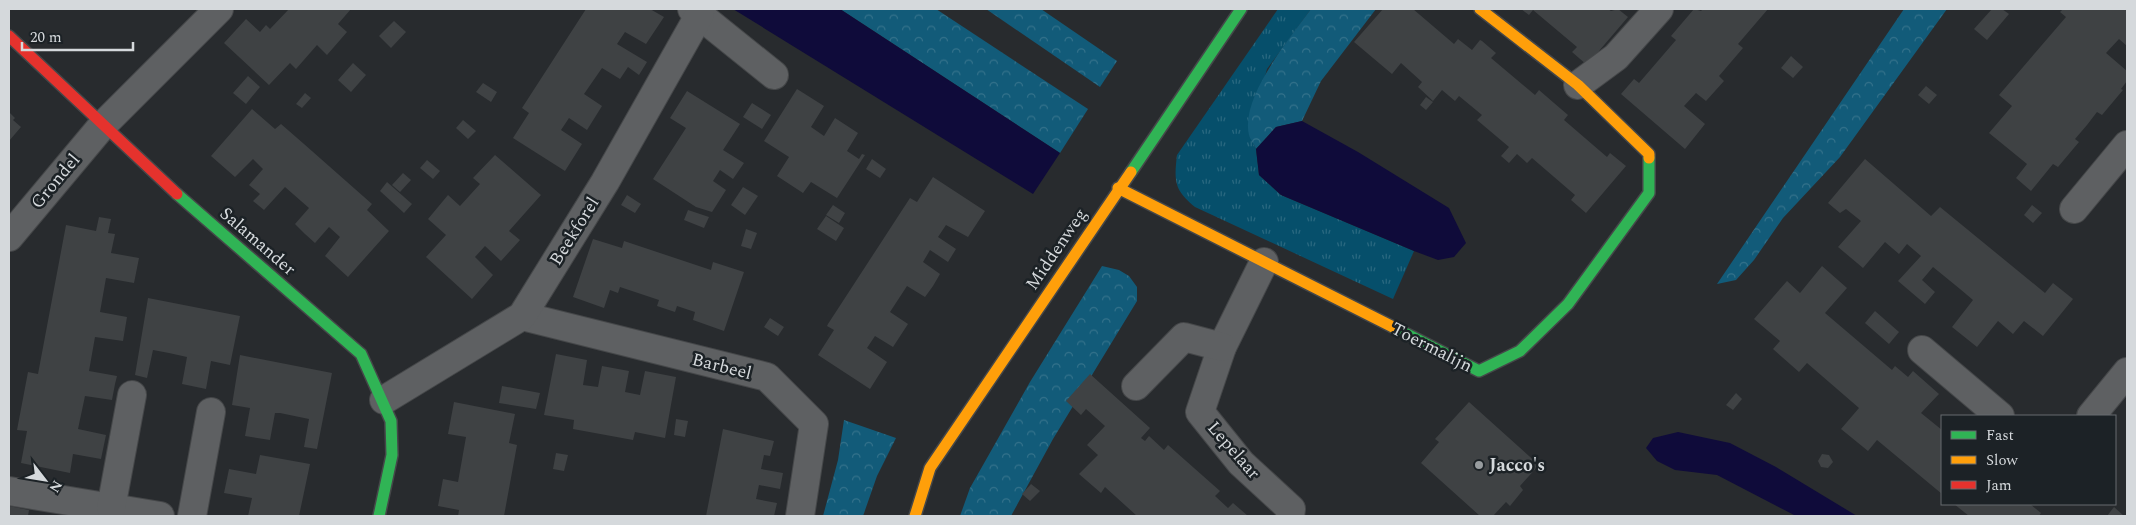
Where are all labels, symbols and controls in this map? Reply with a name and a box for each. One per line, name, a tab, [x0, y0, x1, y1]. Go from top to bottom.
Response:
scale bar	[22, 20, 134, 52]
text: 20 m	[30, 26, 62, 49]
street label: Grondel	[24, 148, 87, 215]
street label: Beekforel	[543, 192, 606, 271]
street label: Salamander	[214, 201, 302, 282]
street label: Middenweg	[1019, 203, 1094, 296]
street label: Toermalijn	[1386, 315, 1477, 379]
street label: Barbeel	[689, 346, 755, 387]
street label: Lepelaar	[1201, 415, 1266, 485]
legend	[1941, 415, 2116, 505]
text: Fast	[1986, 424, 2014, 447]
text: Slow	[1986, 449, 2018, 472]
place label: Jacco's	[1489, 452, 1545, 479]
north arrow	[20, 455, 70, 505]
marker: Jacco's	[1473, 459, 1485, 471]
text: Jam	[1986, 474, 2012, 497]
text: N	[44, 476, 68, 497]

